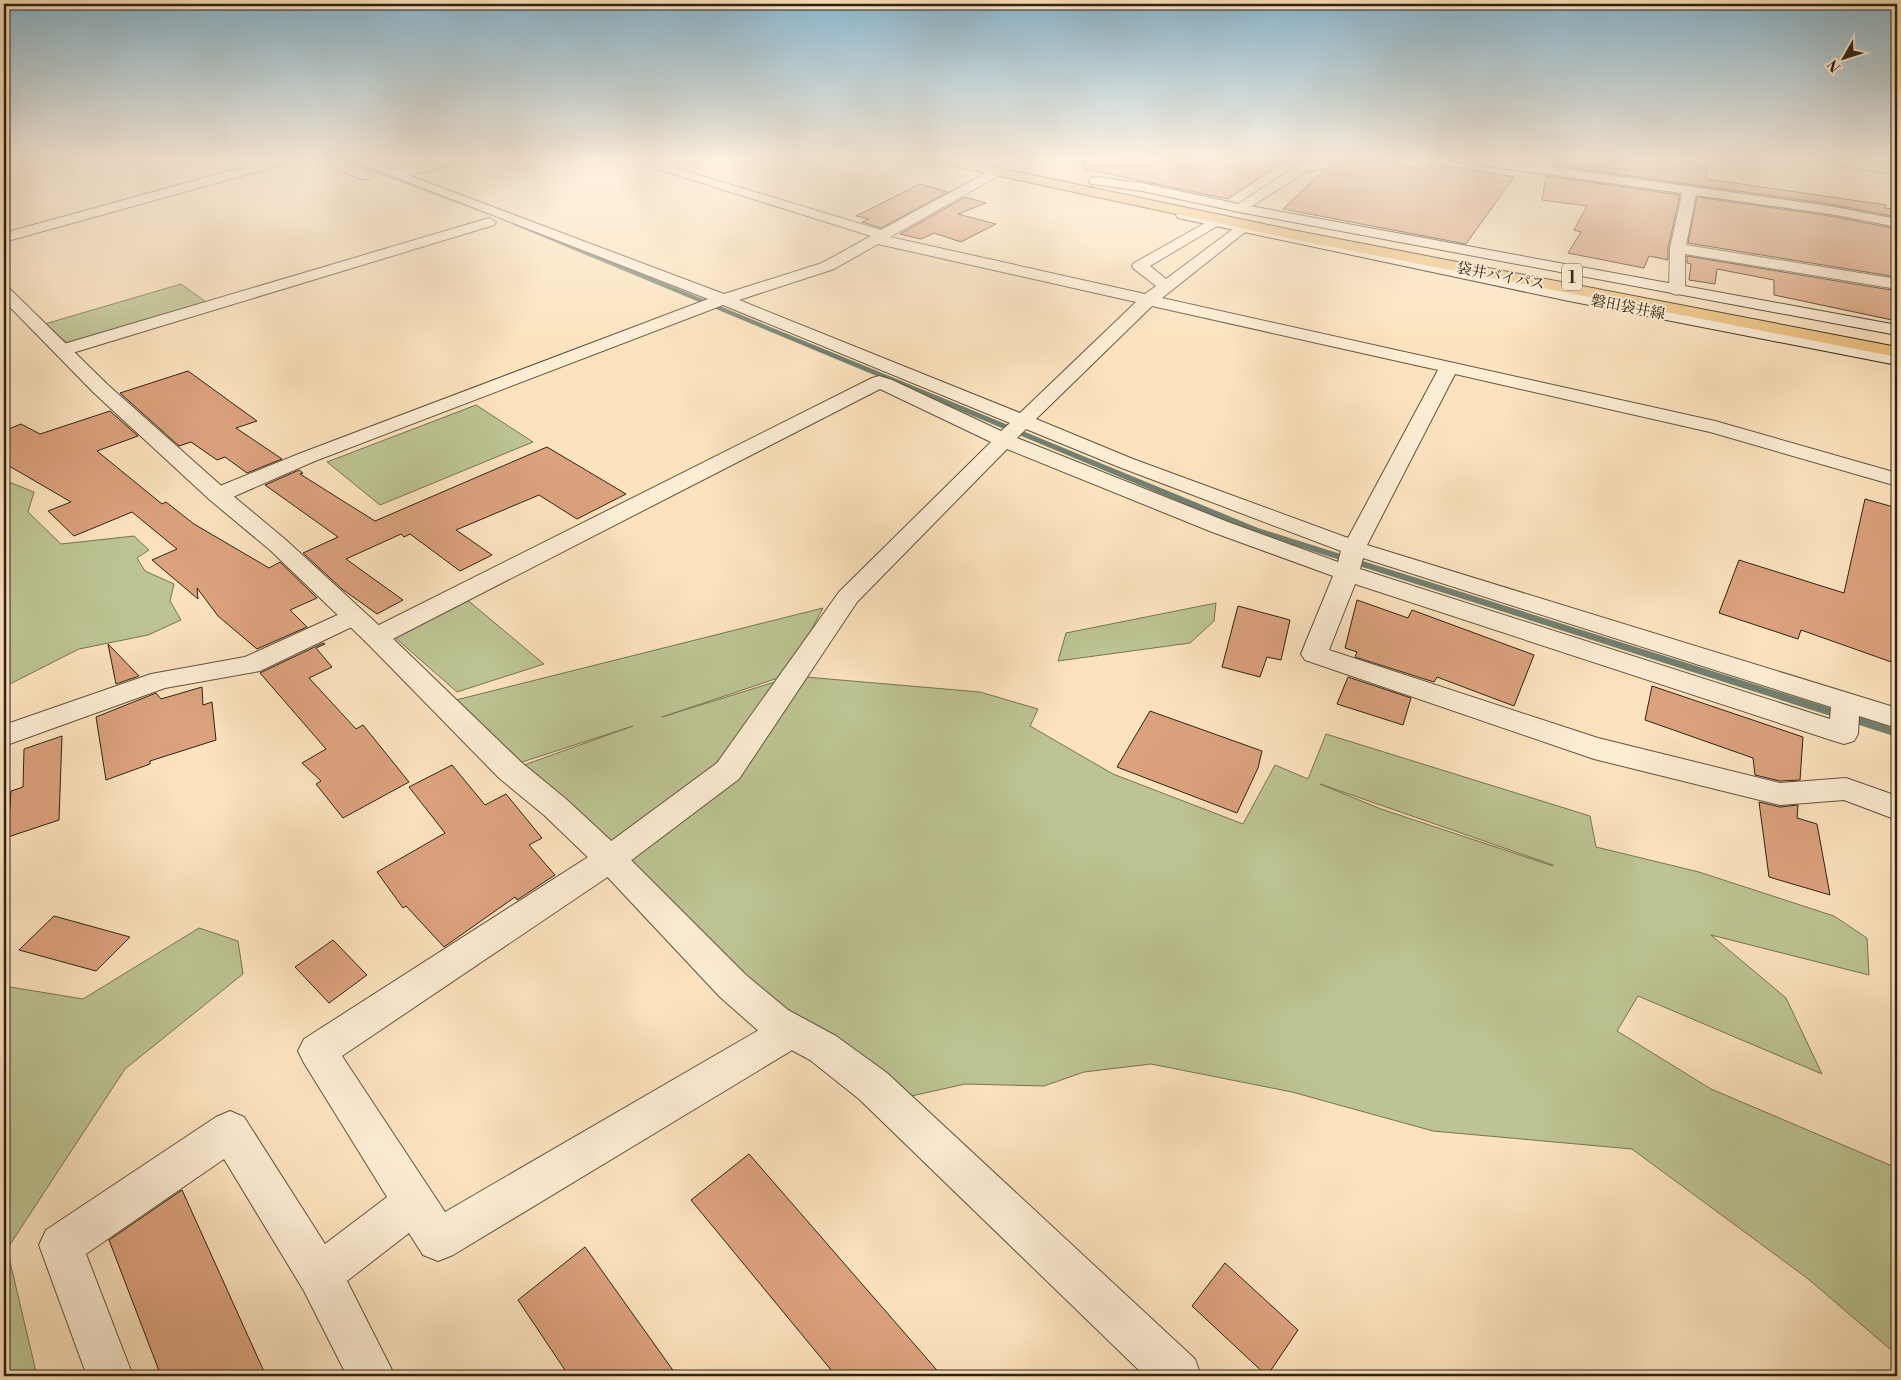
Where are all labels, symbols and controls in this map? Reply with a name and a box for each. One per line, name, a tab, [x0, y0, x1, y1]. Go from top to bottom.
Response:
north arrow	[1818, 32, 1868, 82]
text: N	[1824, 56, 1845, 76]
street label: 袋井バイパス	[1455, 259, 1547, 294]
road number: 1	[1562, 264, 1582, 290]
street label: 磐田袋井線	[1589, 291, 1667, 324]

